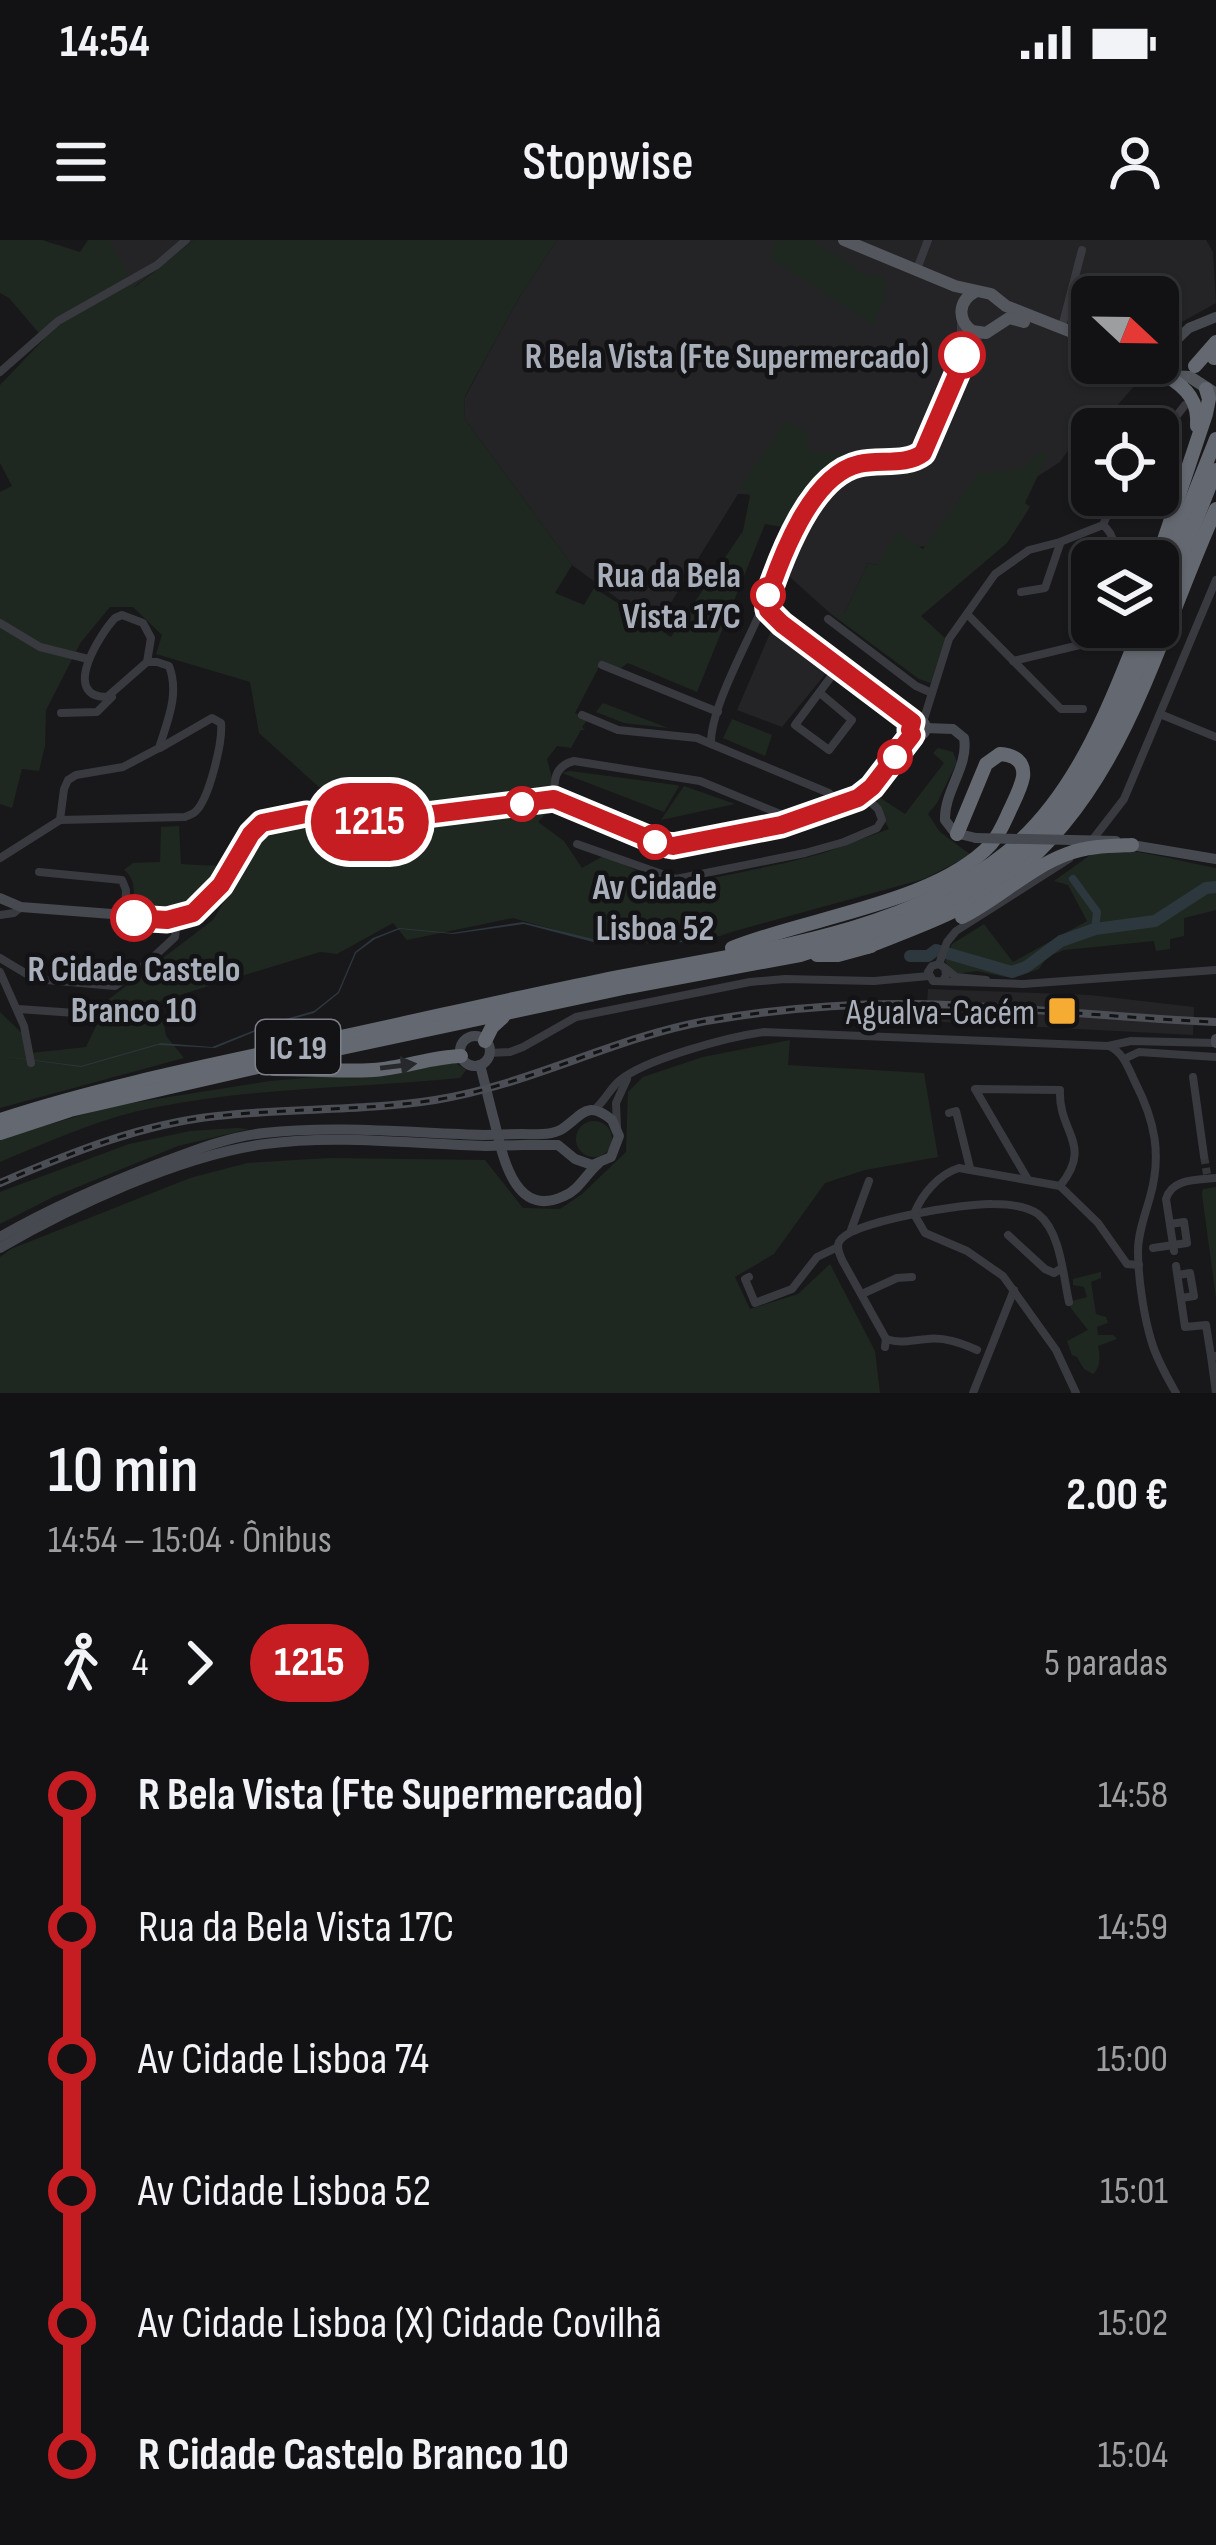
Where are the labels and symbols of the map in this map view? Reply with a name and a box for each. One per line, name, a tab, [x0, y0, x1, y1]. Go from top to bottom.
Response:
north arrow	[1071, 276, 1179, 384]
marker: R Bela Vista (Fte Supermercado)	[940, 333, 984, 377]
place label: R Bela Vista (Fte Supermercado)	[525, 336, 929, 379]
place label: Rua da Bela Vista 17C	[597, 555, 741, 639]
marker: Rua da Bela Vista 17C	[752, 579, 784, 611]
unlabelled marker	[879, 741, 911, 773]
line badge: 1215	[286, 783, 454, 861]
unlabelled marker	[506, 788, 538, 820]
marker: Av Cidade Lisboa 52	[639, 826, 671, 858]
place label: Av Cidade Lisboa 52	[592, 867, 717, 951]
marker: R Cidade Castelo Branco 10	[112, 896, 156, 940]
place label: R Cidade Castelo Branco 10	[28, 949, 240, 1033]
place label: Agualva-Cacém	[845, 992, 1035, 1035]
marker: Agualva-Cacém	[1046, 995, 1078, 1027]
road number: IC 19	[256, 1020, 340, 1074]
one-way arrow	[380, 1057, 417, 1076]

